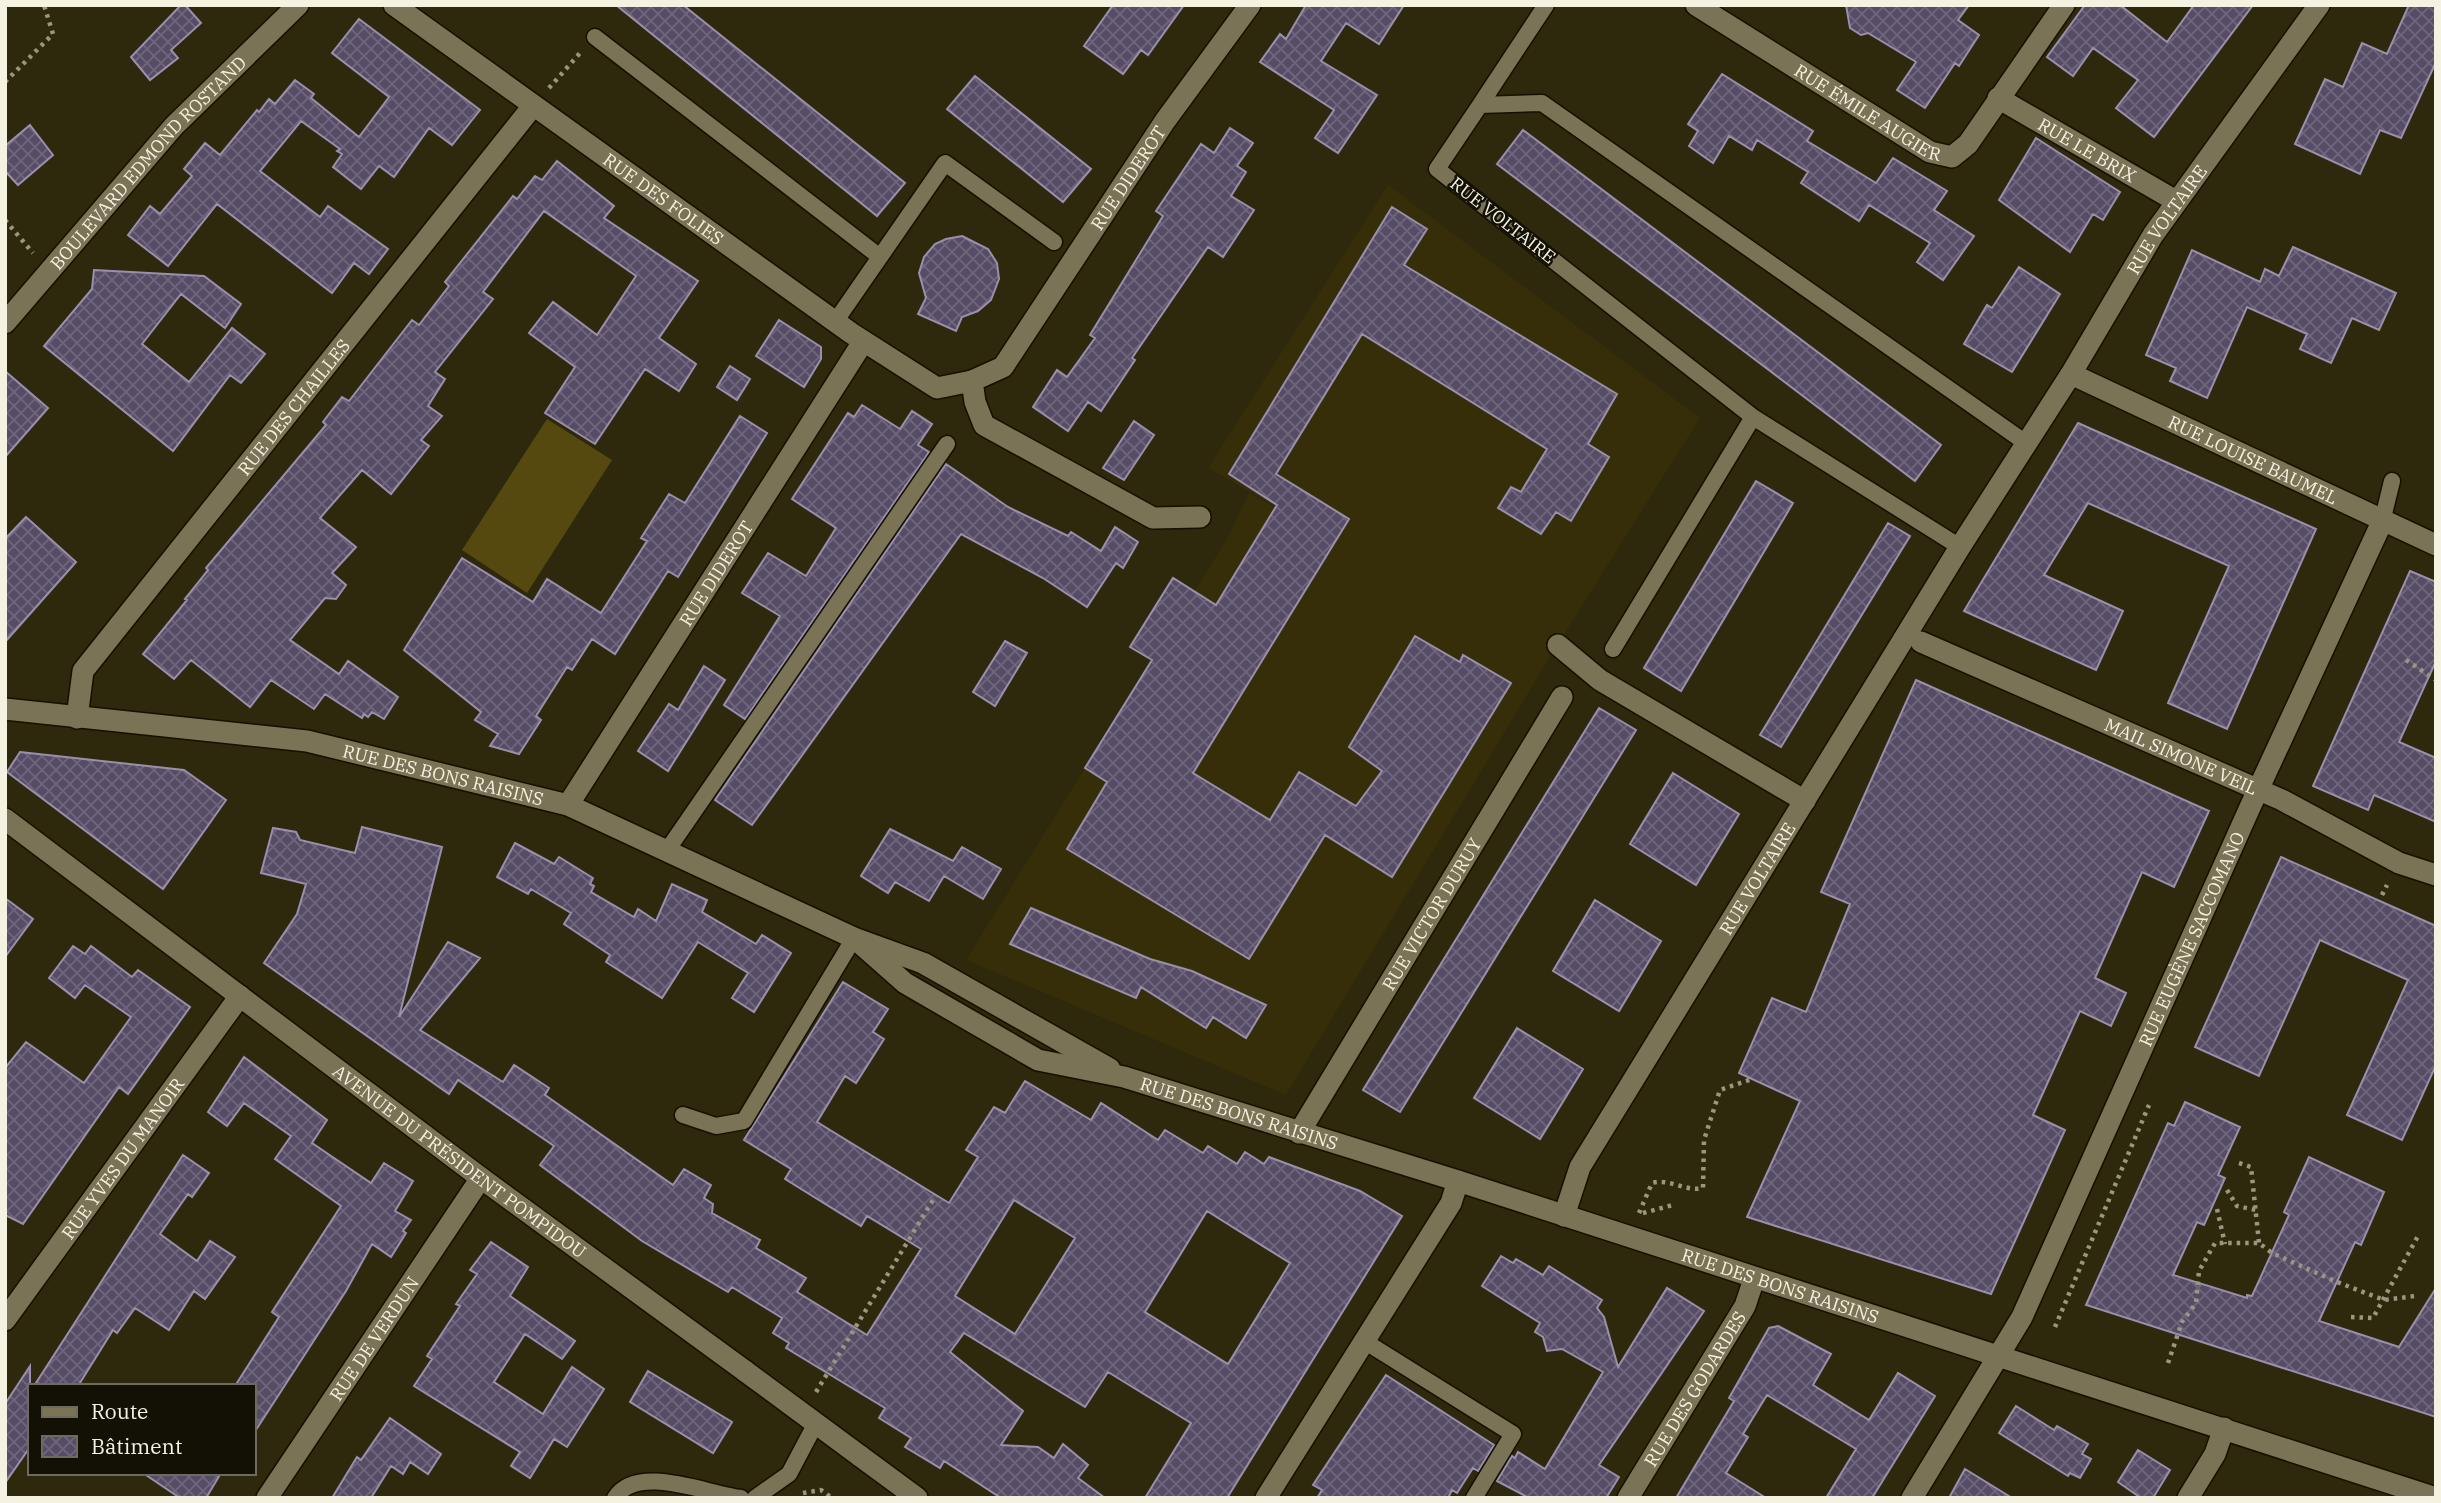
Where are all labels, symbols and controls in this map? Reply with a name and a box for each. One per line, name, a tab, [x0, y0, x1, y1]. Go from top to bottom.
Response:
street label: BOULEVARD EDMOND ROSTAND	[45, 51, 251, 274]
street label: RUE ÉMILE AUGIER	[1790, 58, 1943, 166]
street label: RUE LE BRIX	[2034, 112, 2140, 187]
street label: RUE DIDEROT	[1085, 121, 1171, 234]
street label: RUE DES FOLIES	[599, 148, 728, 250]
street label: RUE VOLTAIRE	[2121, 160, 2212, 278]
street label: RUE VOLTAIRE	[1446, 172, 1560, 268]
street label: RUE DES CHAILLES	[232, 334, 355, 480]
street label: RUE LOUISE BAUMEL	[2164, 410, 2342, 509]
street label: RUE DIDEROT	[674, 516, 758, 630]
street label: MAIL SIMONE VEIL	[2101, 712, 2261, 799]
street label: RUE DES BONS RAISINS	[341, 739, 546, 810]
street label: RUE VOLTAIRE	[1714, 818, 1800, 939]
street label: RUE EUGÈNE SACCOMANO	[2133, 828, 2249, 1050]
street label: RUE VICTOR DURUY	[1376, 833, 1486, 994]
street label: AVENUE DU PRÉSIDENT POMPIDOU	[328, 1059, 591, 1263]
street label: RUE DES BONS RAISINS	[1137, 1071, 1341, 1154]
street label: RUE YVES DU MANOIR	[56, 1073, 189, 1243]
street label: RUE DES BONS RAISINS	[1679, 1243, 1882, 1328]
street label: RUE DE VERDUN	[324, 1272, 424, 1405]
street label: RUE DES GODARDES	[1639, 1307, 1751, 1471]
legend	[28, 1384, 256, 1475]
text: Route	[91, 1397, 148, 1425]
text: Bâtiment	[91, 1432, 182, 1460]

